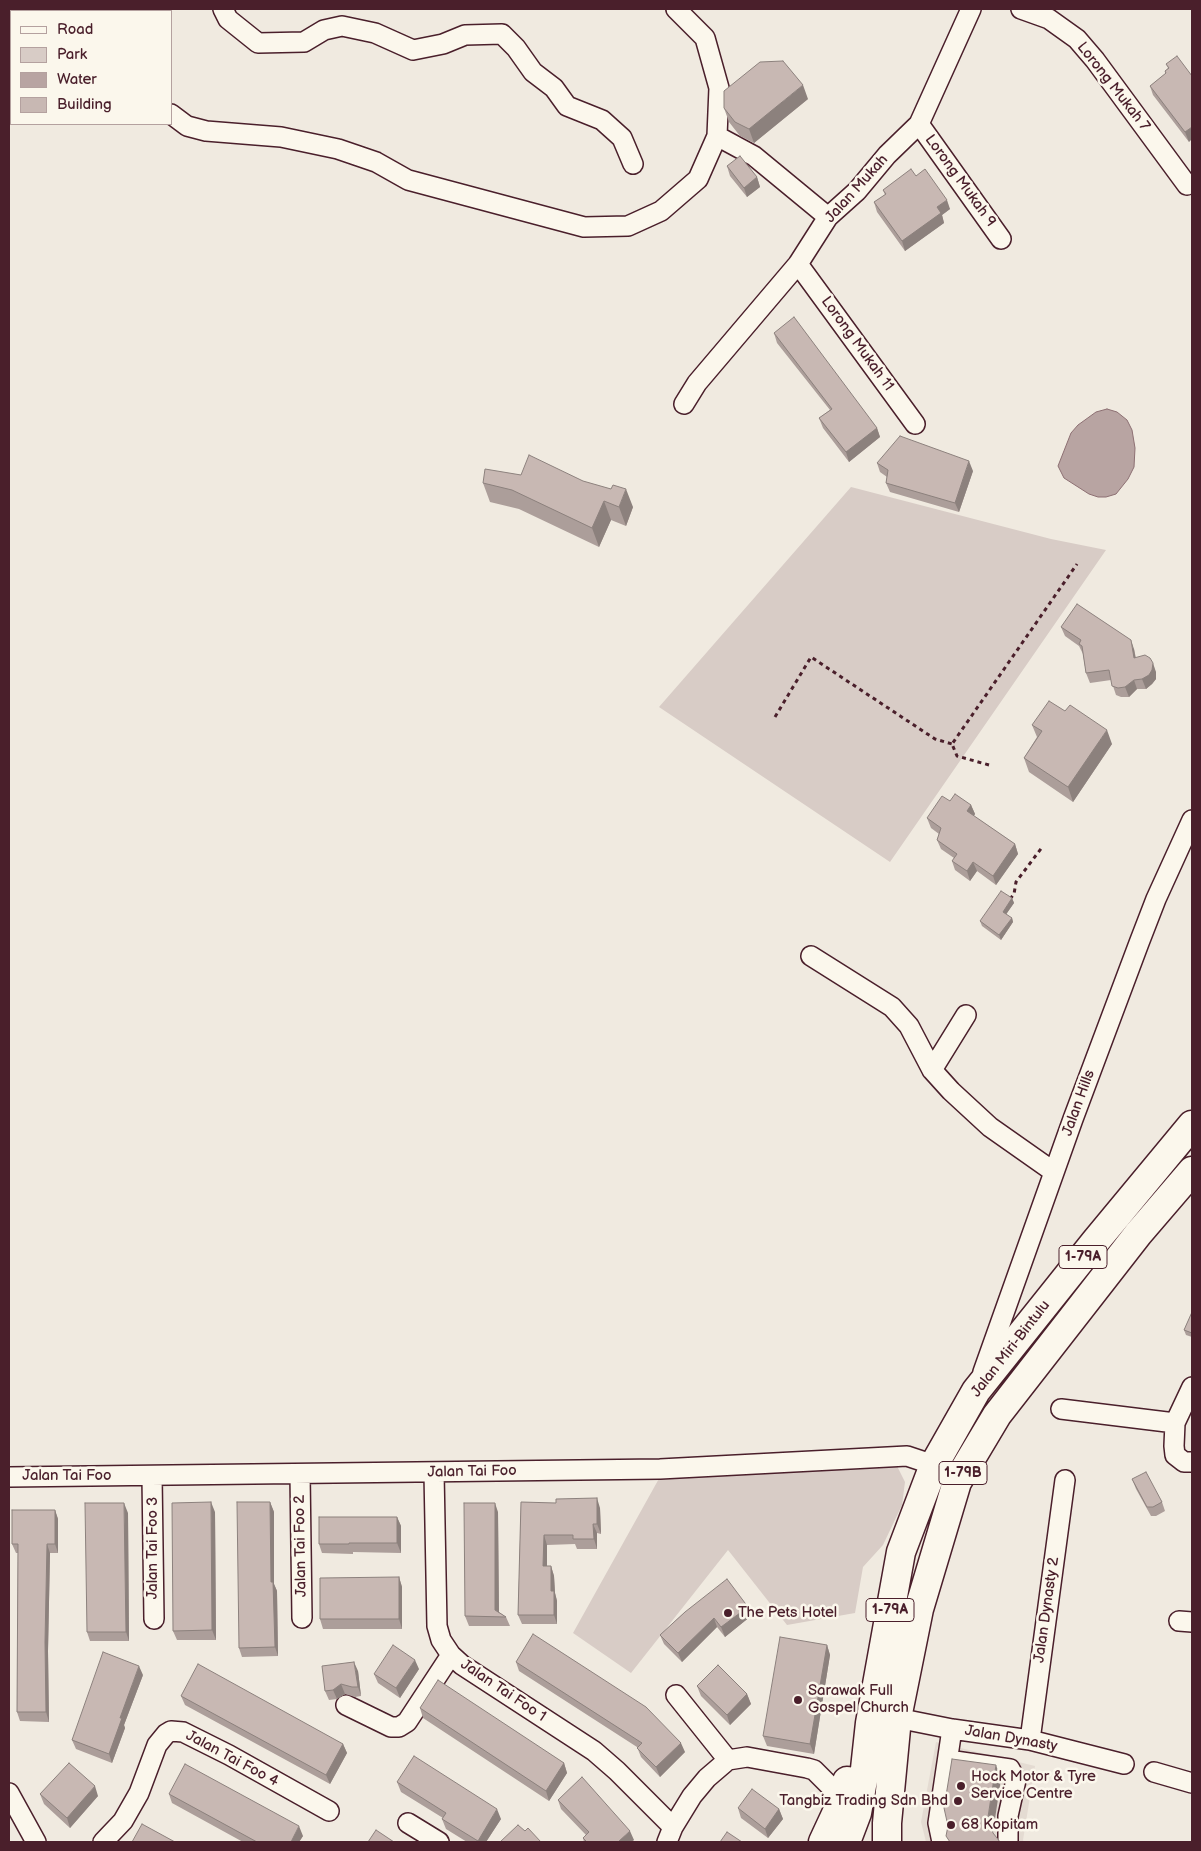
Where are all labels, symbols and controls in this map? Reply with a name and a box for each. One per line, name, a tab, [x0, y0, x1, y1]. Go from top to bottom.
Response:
legend	[10, 10, 172, 125]
text: Road	[57, 20, 93, 39]
street label: Lorong Mukah 7	[1073, 39, 1153, 135]
text: Park	[57, 45, 87, 64]
text: Water	[57, 70, 97, 89]
text: Building	[57, 95, 112, 114]
street label: Lorong Mukah 9	[921, 131, 999, 231]
street label: Jalan Mukah	[822, 151, 892, 227]
street label: Lorong Mukah 11	[817, 293, 897, 395]
street label: Jalan Hills	[1059, 1068, 1099, 1138]
road number: 1-79A	[1059, 1246, 1107, 1268]
street label: Jalan Miri-Bintulu	[968, 1297, 1054, 1401]
street label: Jalan Tai Foo	[427, 1462, 517, 1482]
road number: 1-79B	[939, 1462, 987, 1485]
street label: Jalan Tai Foo	[22, 1467, 112, 1485]
street label: Jalan Tai Foo 2	[291, 1495, 311, 1597]
street label: Jalan Tai Foo 3	[144, 1497, 162, 1599]
street label: Jalan Dynasty 2	[1031, 1556, 1063, 1664]
road number: 1-79A	[866, 1598, 914, 1622]
place label: The Pets Hotel	[738, 1604, 837, 1622]
marker: The Pets Hotel	[722, 1607, 734, 1619]
street label: Jalan Tai Foo 1	[457, 1656, 549, 1726]
place label: Sarawak Full Gospel Church	[808, 1682, 909, 1717]
marker: Sarawak Full Gospel Church	[792, 1694, 804, 1706]
street label: Jalan Dynasty	[963, 1722, 1059, 1756]
street label: Jalan Tai Foo 4	[183, 1727, 281, 1791]
place label: Hock Motor & Tyre Service Centre	[971, 1768, 1096, 1803]
marker: Hock Motor & Tyre Service Centre	[955, 1780, 967, 1792]
place label: Tangbiz Trading Sdn Bhd	[779, 1792, 948, 1810]
marker: Tangbiz Trading Sdn Bhd	[952, 1795, 964, 1807]
place label: 68 Kopitam	[961, 1816, 1038, 1834]
marker: 68 Kopitam	[945, 1819, 957, 1831]

